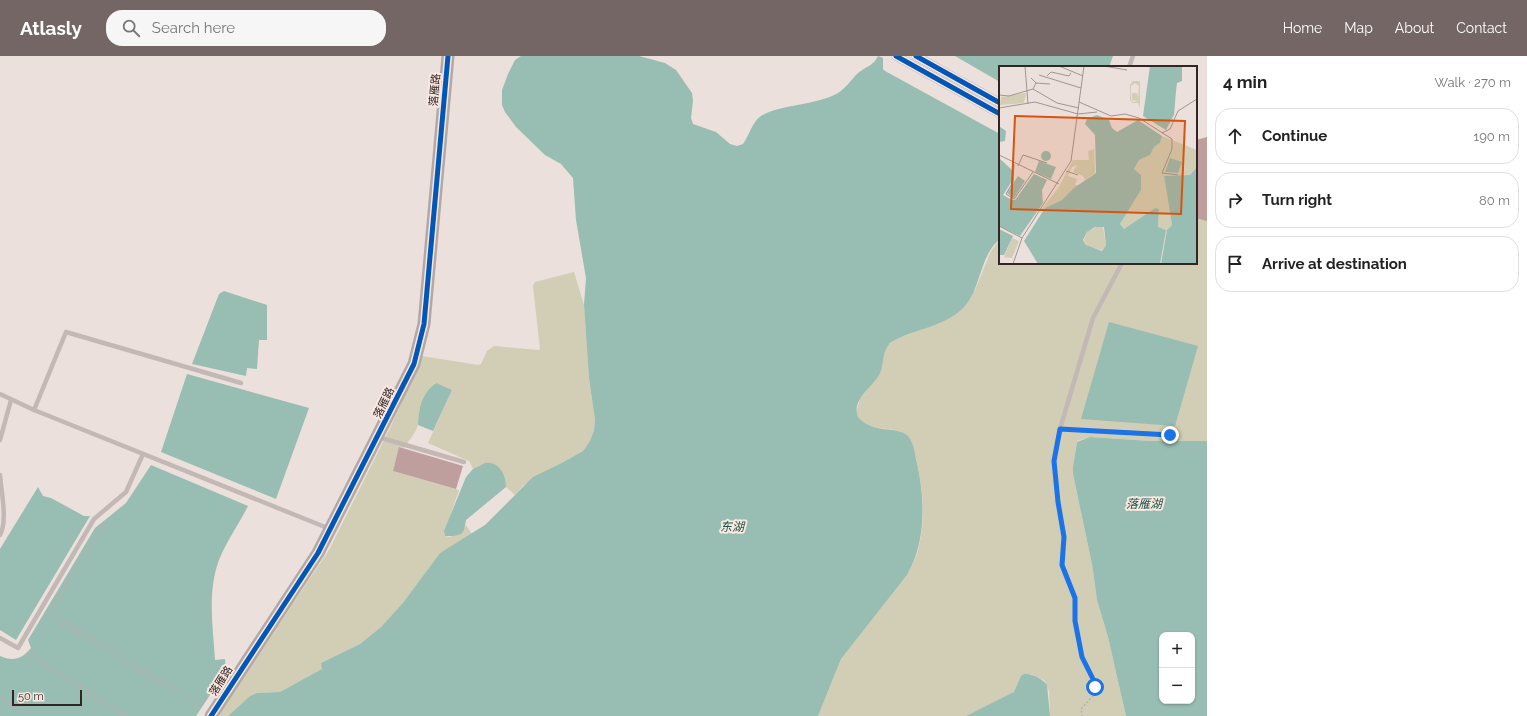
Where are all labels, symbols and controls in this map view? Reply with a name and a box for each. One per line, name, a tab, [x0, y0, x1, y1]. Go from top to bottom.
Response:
search box	[106, 10, 386, 46]
text: Atlasly	[20, 17, 82, 39]
icon: search	[120, 17, 142, 39]
text: Search here	[152, 19, 235, 37]
text: Home	[1283, 20, 1322, 36]
text: Map	[1344, 20, 1373, 36]
text: About	[1395, 20, 1434, 36]
text: Contact	[1456, 20, 1507, 36]
inset map	[999, 66, 1197, 264]
text: 4 min	[1223, 72, 1267, 92]
street label: 落雁路	[427, 73, 443, 107]
text: Walk · 270 m	[1435, 75, 1511, 90]
icon: ahead	[1224, 125, 1246, 147]
text: Continue	[1262, 127, 1327, 145]
text: 190 m	[1474, 129, 1510, 144]
icon: right	[1224, 189, 1246, 211]
text: Turn right	[1262, 191, 1332, 209]
text: 80 m	[1479, 193, 1510, 208]
icon: arrive	[1224, 253, 1246, 275]
text: Arrive at destination	[1262, 255, 1407, 273]
street label: 落雁路	[371, 385, 397, 421]
route end	[1161, 426, 1179, 444]
water label: 落雁湖	[1126, 497, 1164, 511]
water label: 东湖	[720, 520, 746, 534]
map controls	[1159, 632, 1195, 704]
button: +	[1159, 632, 1195, 668]
street label: 落雁路	[207, 664, 235, 698]
button: −	[1159, 668, 1195, 704]
route start	[1086, 678, 1104, 696]
scale bar	[12, 688, 82, 707]
text: 50 m	[18, 690, 44, 703]

